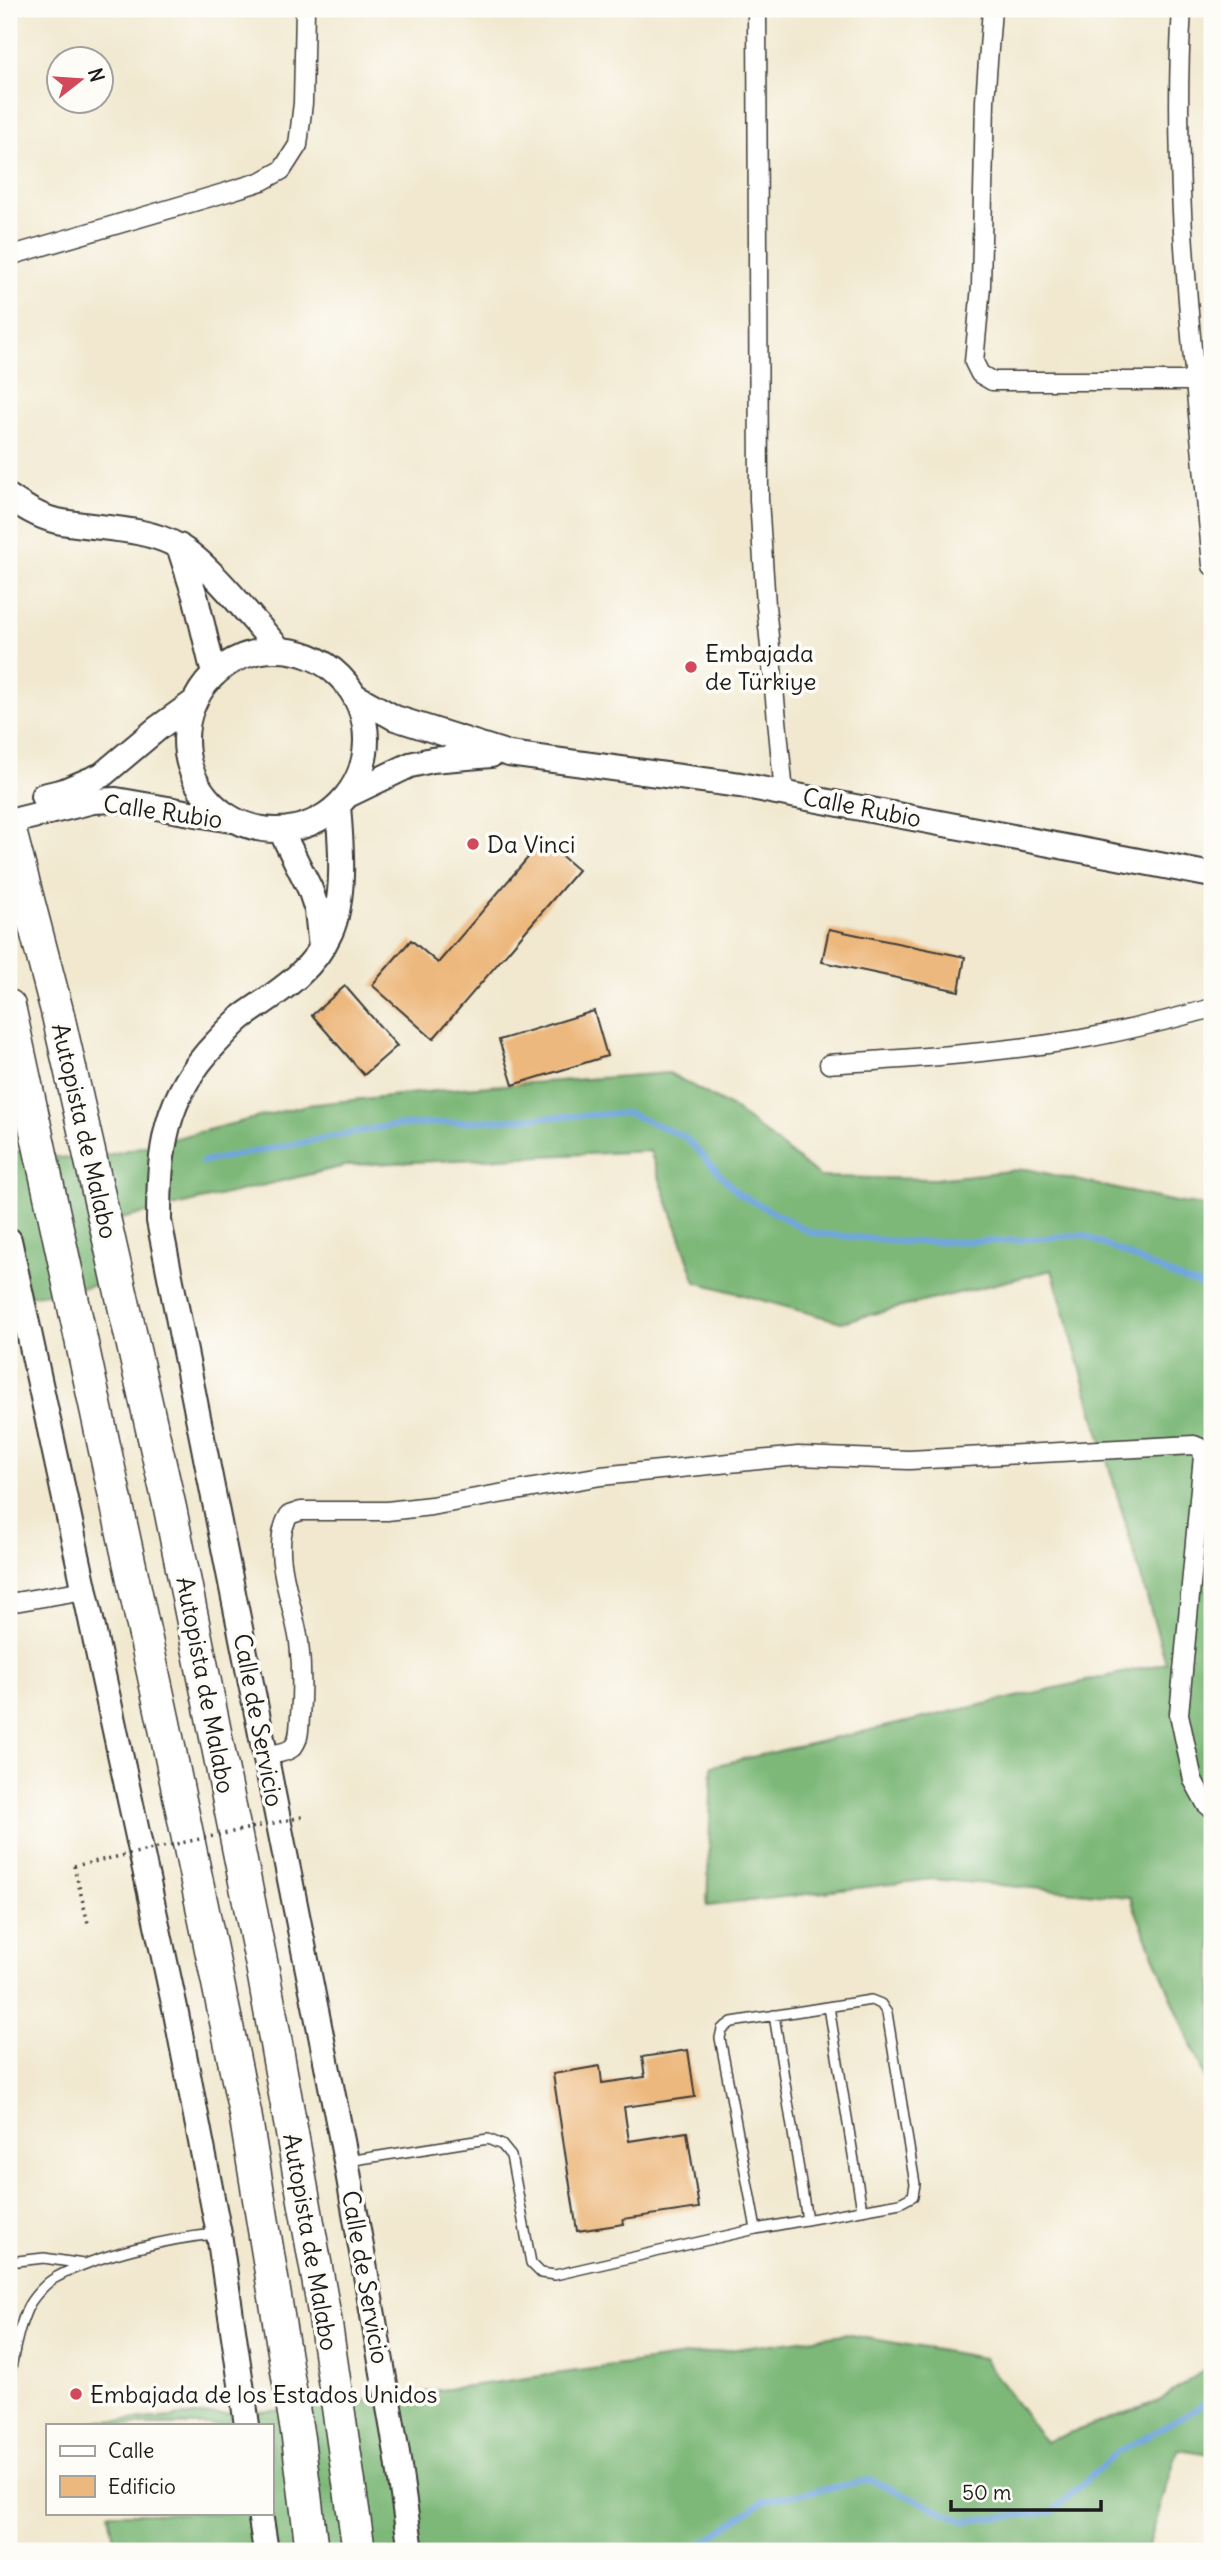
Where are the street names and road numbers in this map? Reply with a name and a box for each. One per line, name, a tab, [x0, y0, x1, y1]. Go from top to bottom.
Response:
street label: Calle Rubio	[800, 781, 924, 833]
street label: Calle Rubio	[102, 788, 224, 834]
street label: Autopista de Malabo	[46, 1020, 124, 1242]
street label: Autopista de Malabo	[170, 1574, 242, 1796]
street label: Calle de Servicio	[228, 1631, 290, 1809]
street label: Autopista de Malabo	[277, 2131, 345, 2353]
street label: Calle de Servicio	[336, 2188, 396, 2366]

